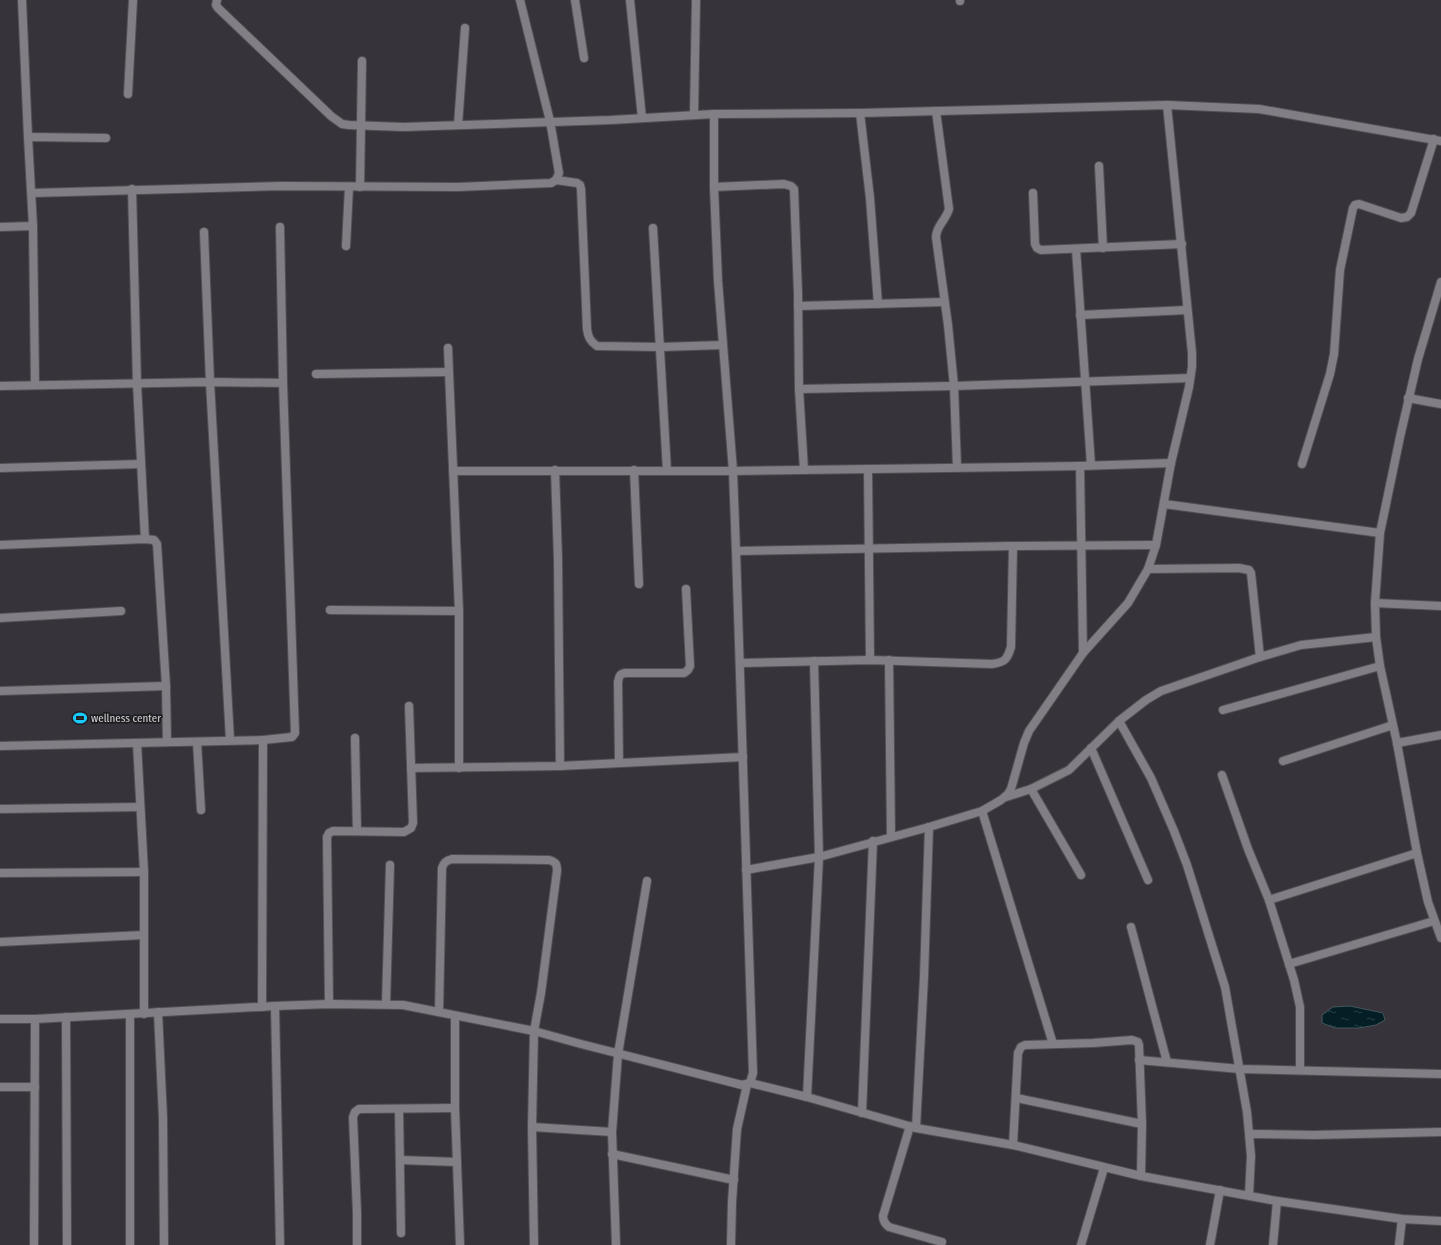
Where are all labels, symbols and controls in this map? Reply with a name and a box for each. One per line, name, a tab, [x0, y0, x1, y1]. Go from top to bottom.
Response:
sports icon: wellness center	[72, 710, 88, 726]
place label: wellness center	[91, 712, 161, 725]

